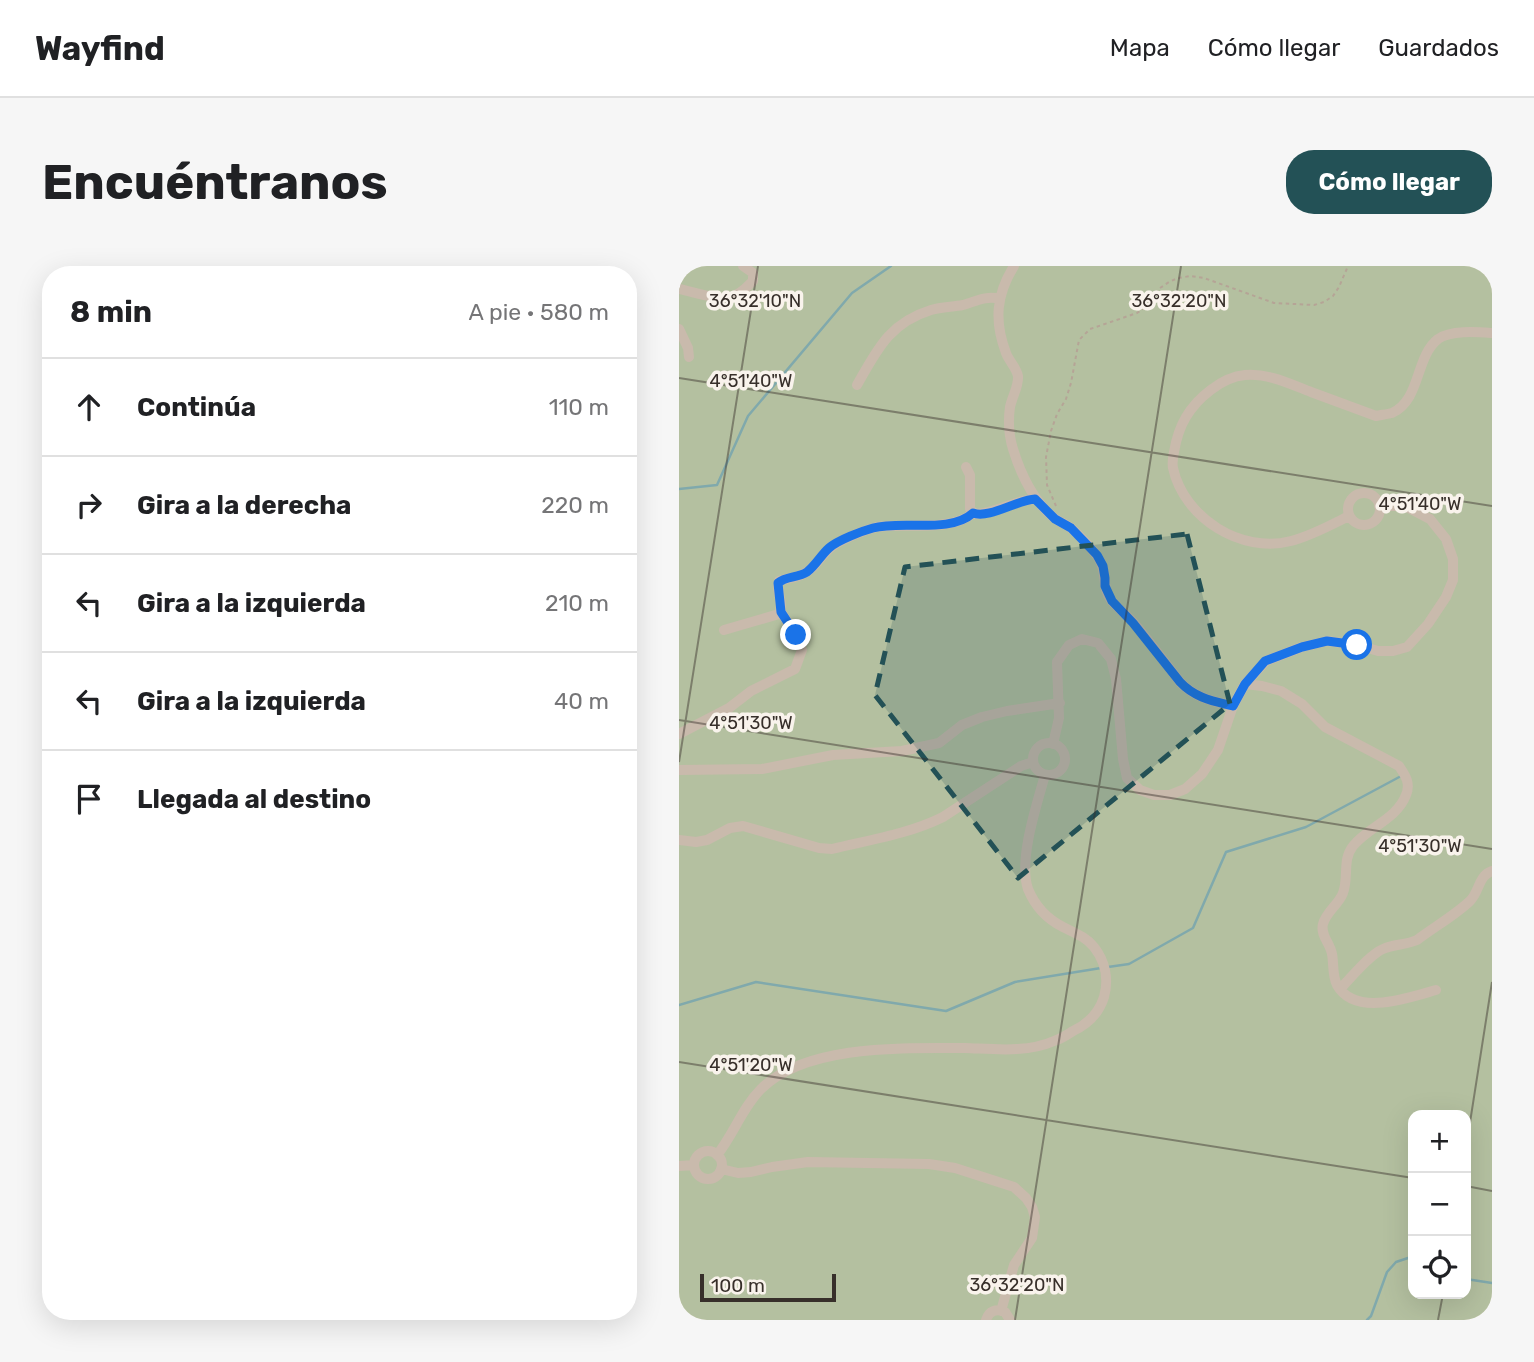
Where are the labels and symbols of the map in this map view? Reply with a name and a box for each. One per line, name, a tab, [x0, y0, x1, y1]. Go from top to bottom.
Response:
text: 36°32'10"N	[709, 290, 801, 312]
text: 36°32'20"N	[1131, 290, 1227, 312]
text: 4°51'40"W	[709, 370, 793, 392]
text: 4°51'40"W	[1378, 493, 1462, 515]
route end	[780, 619, 811, 650]
route start	[1341, 629, 1372, 660]
text: 4°51'30"W	[709, 712, 793, 734]
text: 4°51'30"W	[1378, 835, 1462, 857]
text: 4°51'20"W	[709, 1054, 793, 1076]
scale bar	[700, 1271, 837, 1303]
text: 36°32'20"N	[969, 1274, 1065, 1296]

